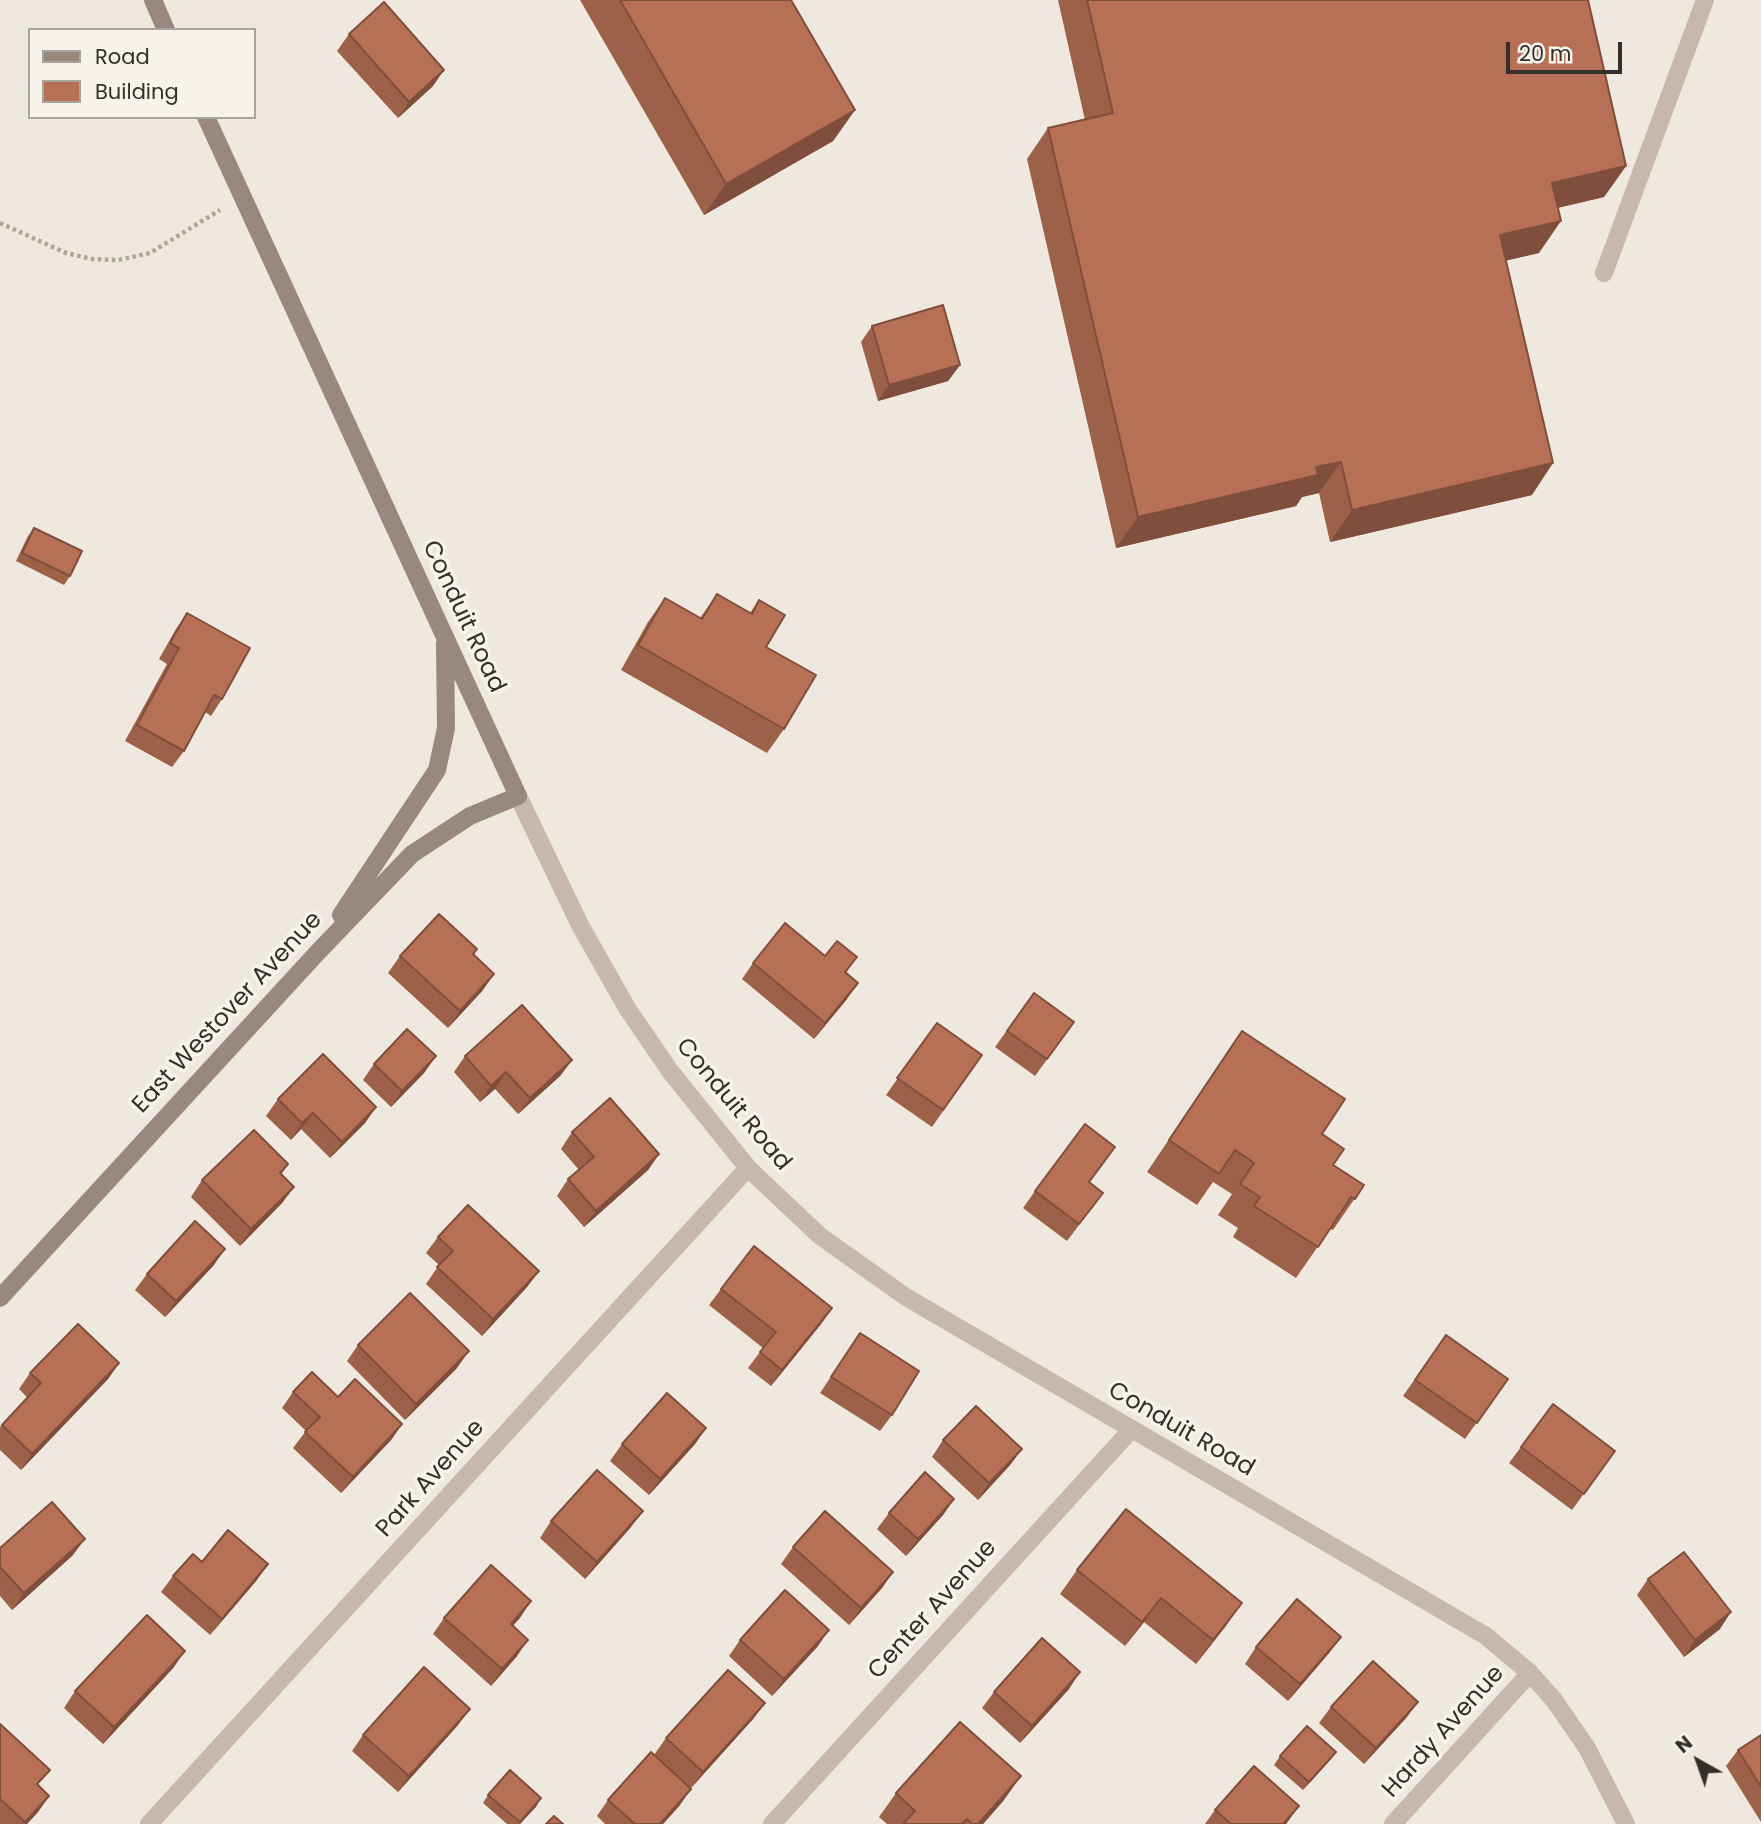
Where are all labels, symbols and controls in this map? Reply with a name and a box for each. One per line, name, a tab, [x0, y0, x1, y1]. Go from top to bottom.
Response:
legend	[28, 28, 256, 119]
scale bar	[1509, 28, 1624, 72]
text: 20 m	[1519, 39, 1572, 68]
text: Road	[95, 42, 150, 71]
text: Building	[95, 77, 179, 106]
street label: Conduit Road	[415, 536, 511, 698]
street label: East Westover Avenue	[127, 906, 329, 1120]
street label: Conduit Road	[669, 1033, 797, 1177]
street label: Conduit Road	[1103, 1376, 1259, 1484]
street label: Park Avenue	[371, 1414, 491, 1544]
street label: Center Avenue	[863, 1534, 1003, 1686]
street label: Hardy Avenue	[1377, 1660, 1511, 1804]
north arrow	[1663, 1726, 1733, 1796]
text: N	[1670, 1730, 1698, 1759]

